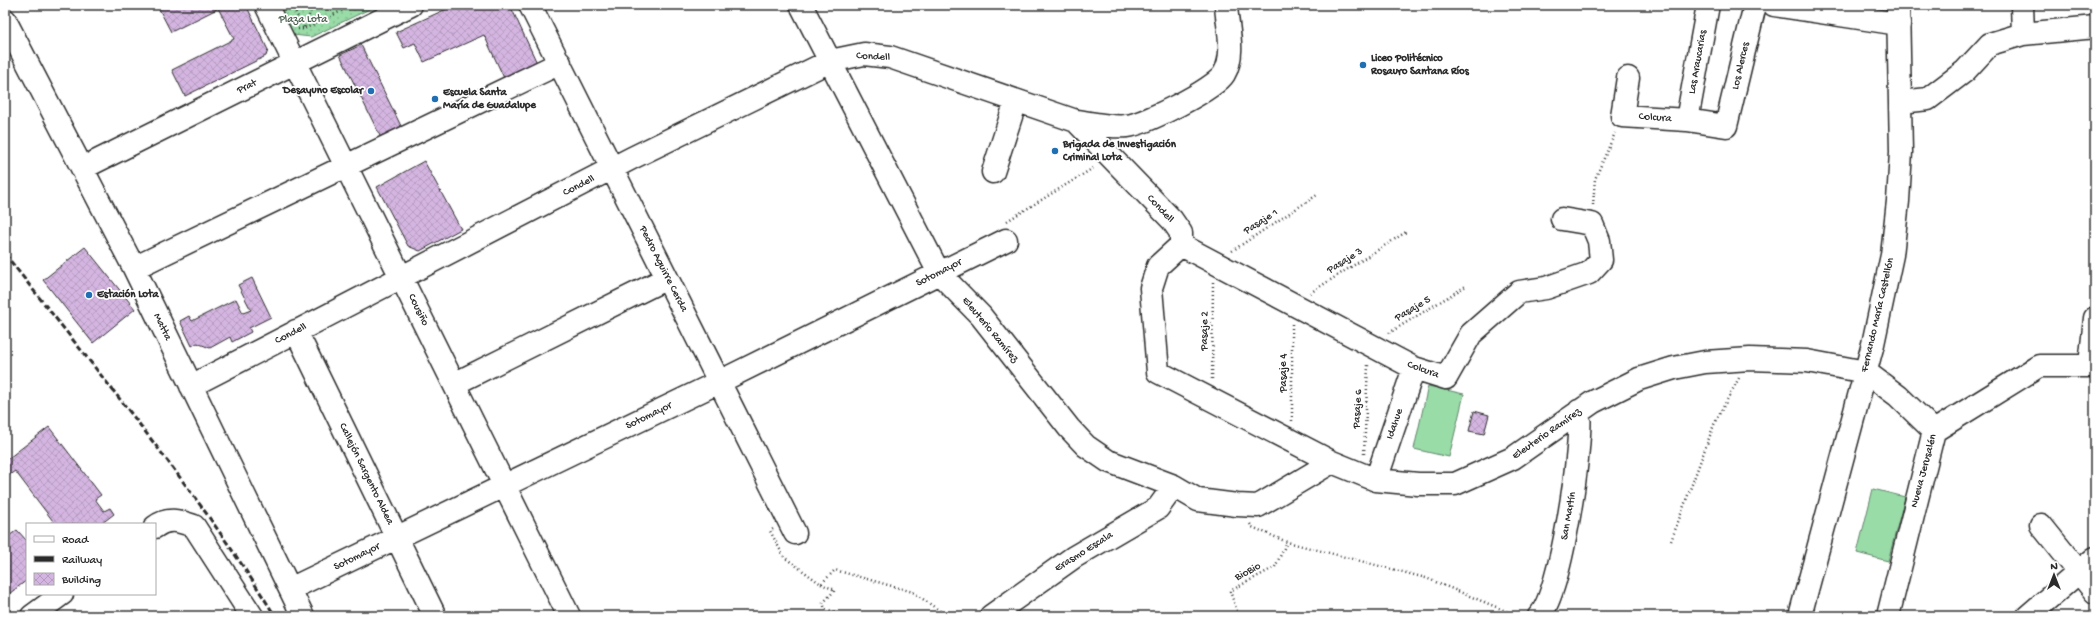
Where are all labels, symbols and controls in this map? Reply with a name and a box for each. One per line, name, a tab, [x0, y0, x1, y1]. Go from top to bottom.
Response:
park label: Plaza Lota	[278, 14, 328, 26]
street label: Las Araucarias	[1686, 28, 1710, 95]
street label: Los Alerces	[1730, 40, 1752, 91]
street label: Condell	[856, 50, 891, 64]
place label: Liceo Politécnico Rosauro Santana Ríos	[1370, 52, 1470, 78]
marker: Liceo Politécnico Rosauro Santana Ríos	[1358, 60, 1368, 70]
street label: Prat	[234, 76, 260, 97]
place label: Desayuno Escolar	[282, 85, 364, 97]
marker: Desayuno Escolar	[366, 86, 376, 96]
place label: Escuela Santa María de Guadalupe	[442, 86, 537, 112]
marker: Escuela Santa María de Guadalupe	[430, 94, 440, 104]
street label: Colcura	[1638, 111, 1673, 125]
place label: Brigada de Investigación Criminal Lota	[1062, 138, 1177, 164]
marker: Brigada de Investigación Criminal Lota	[1050, 146, 1060, 156]
street label: Condell	[561, 173, 597, 199]
street label: Condell	[1144, 193, 1176, 226]
street label: Pasaje 1	[1241, 207, 1280, 238]
street label: Pedro Aguirre Cerda	[636, 223, 690, 315]
street label: Pasaje 3	[1324, 245, 1365, 277]
street label: Sotomayor	[914, 256, 965, 290]
street label: Fernando María Castellón	[1859, 256, 1897, 374]
place label: Estación Lota	[96, 288, 159, 301]
marker: Estación Lota	[84, 290, 94, 300]
street label: Cousiño	[405, 292, 431, 328]
street label: Pasaje 5	[1392, 294, 1433, 325]
street label: Eleuterio Ramírez	[959, 295, 1021, 366]
street label: Matta	[150, 311, 174, 343]
street label: Pasaje 2	[1199, 311, 1211, 352]
street label: Condell	[273, 321, 309, 347]
street label: Pasaje 4	[1278, 353, 1290, 394]
street label: Colcura	[1405, 359, 1441, 382]
street label: Pasaje 6	[1351, 389, 1365, 430]
street label: Sotomayor	[624, 399, 675, 432]
street label: Eleuterio Ramírez	[1510, 405, 1585, 462]
street label: Idahue	[1384, 407, 1406, 441]
street label: Callejón Sargento Aldea	[336, 421, 396, 528]
street label: Nueva Jerusalén	[1908, 432, 1940, 509]
street label: San Martín	[1559, 490, 1579, 541]
legend	[26, 523, 156, 595]
street label: Erasmo Escala	[1053, 529, 1116, 575]
text: Road	[62, 534, 89, 548]
street label: Sotomayor	[332, 540, 383, 573]
text: Railway	[62, 554, 102, 568]
north arrow	[2034, 555, 2074, 595]
street label: BioBio	[1232, 560, 1263, 584]
text: N	[2050, 561, 2058, 573]
text: Building	[61, 574, 101, 588]

